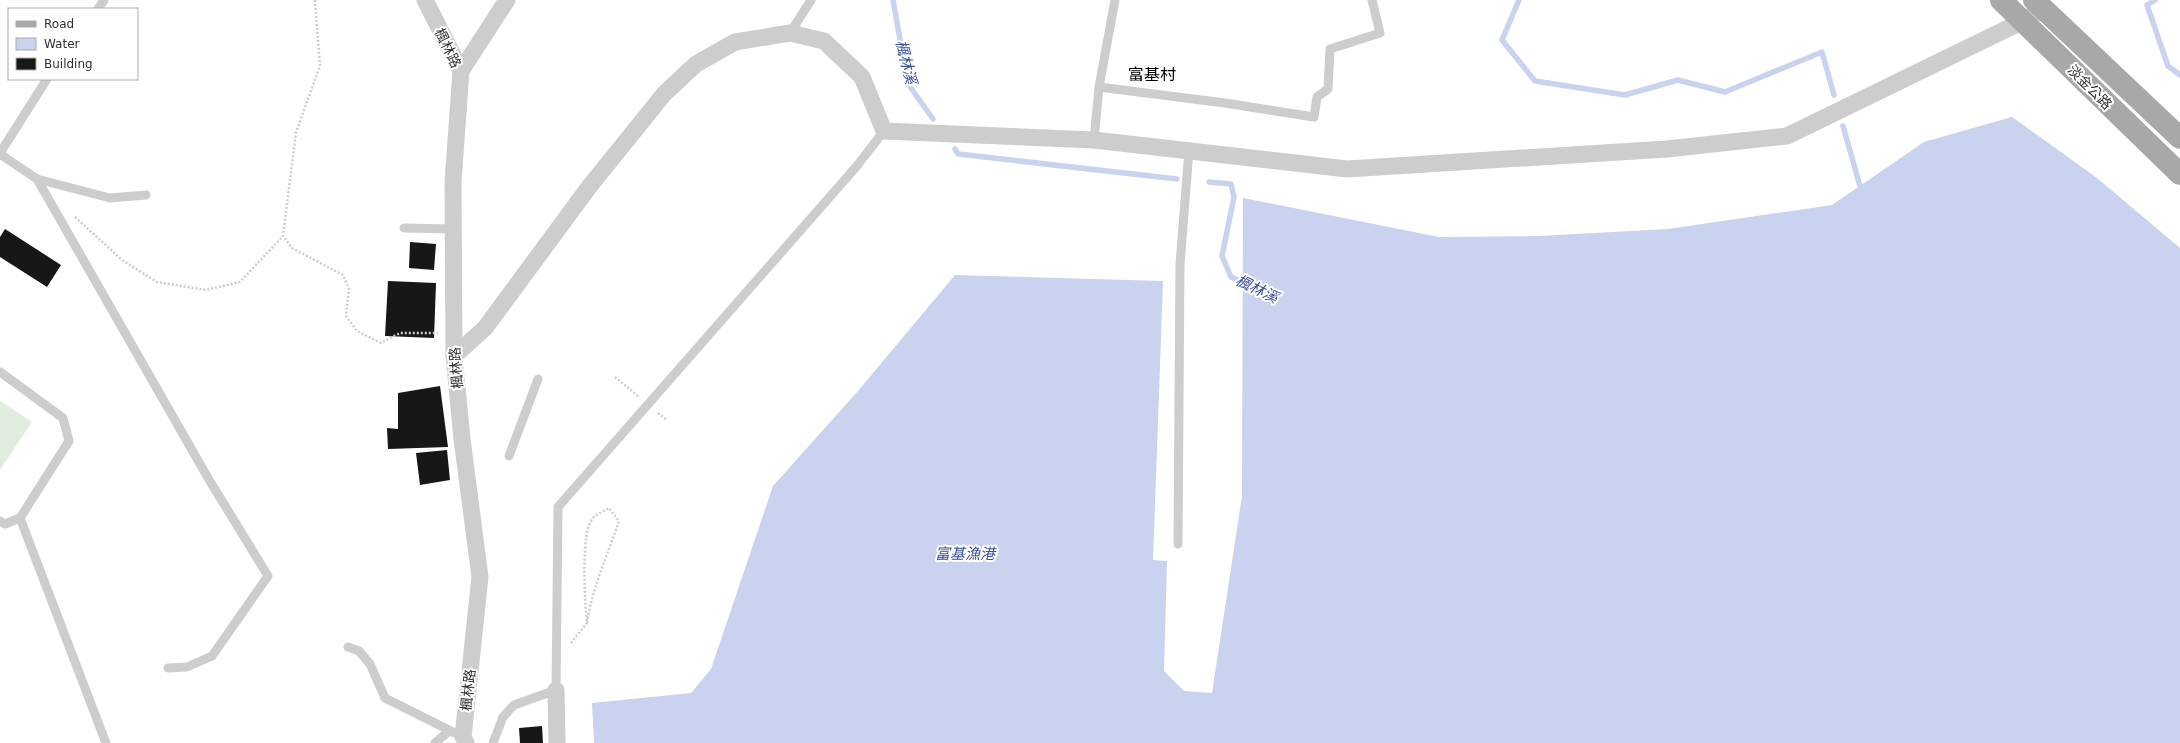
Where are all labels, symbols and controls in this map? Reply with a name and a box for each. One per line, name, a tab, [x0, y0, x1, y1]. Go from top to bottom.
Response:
legend	[8, 8, 138, 80]
text: Road	[44, 17, 74, 31]
street label: 楓林路	[432, 26, 464, 70]
text: Water	[44, 37, 80, 51]
water label: 楓林溪	[892, 38, 921, 88]
text: Building	[44, 57, 93, 71]
street label: 淡金公路	[2065, 62, 2115, 112]
district label: 富基村	[1128, 65, 1176, 84]
water label: 楓林溪	[1233, 271, 1283, 308]
street label: 楓林路	[447, 346, 465, 390]
water label: 富基漁港	[935, 545, 997, 563]
street label: 楓林路	[458, 668, 478, 712]

